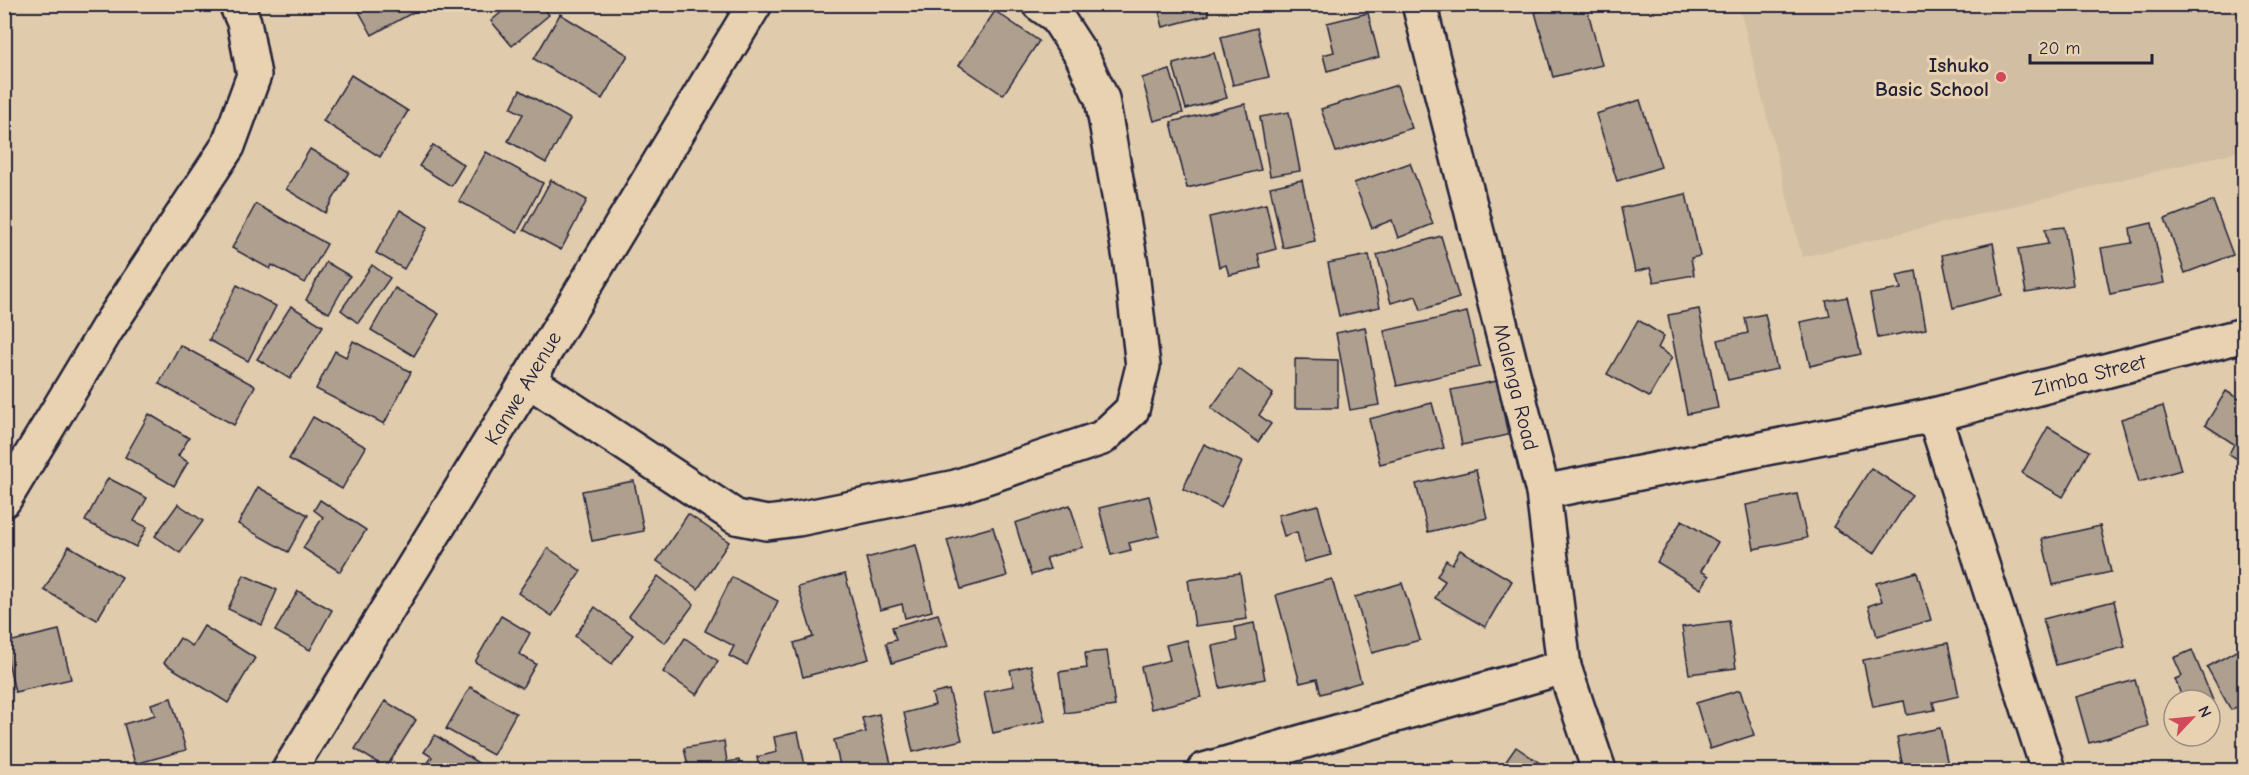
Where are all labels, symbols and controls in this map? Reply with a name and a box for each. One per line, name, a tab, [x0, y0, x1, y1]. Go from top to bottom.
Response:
scale bar	[2030, 27, 2152, 65]
text: 20 m	[2039, 38, 2080, 59]
place label: Ishuko Basic School	[1875, 53, 1989, 101]
marker: Ishuko Basic School	[1994, 70, 2008, 84]
street label: Malenga Road	[1489, 321, 1543, 453]
street label: Kanwe Avenue	[480, 327, 566, 449]
street label: Zimba Street	[2030, 349, 2149, 401]
north arrow	[2162, 688, 2222, 748]
text: N	[2194, 703, 2215, 720]

